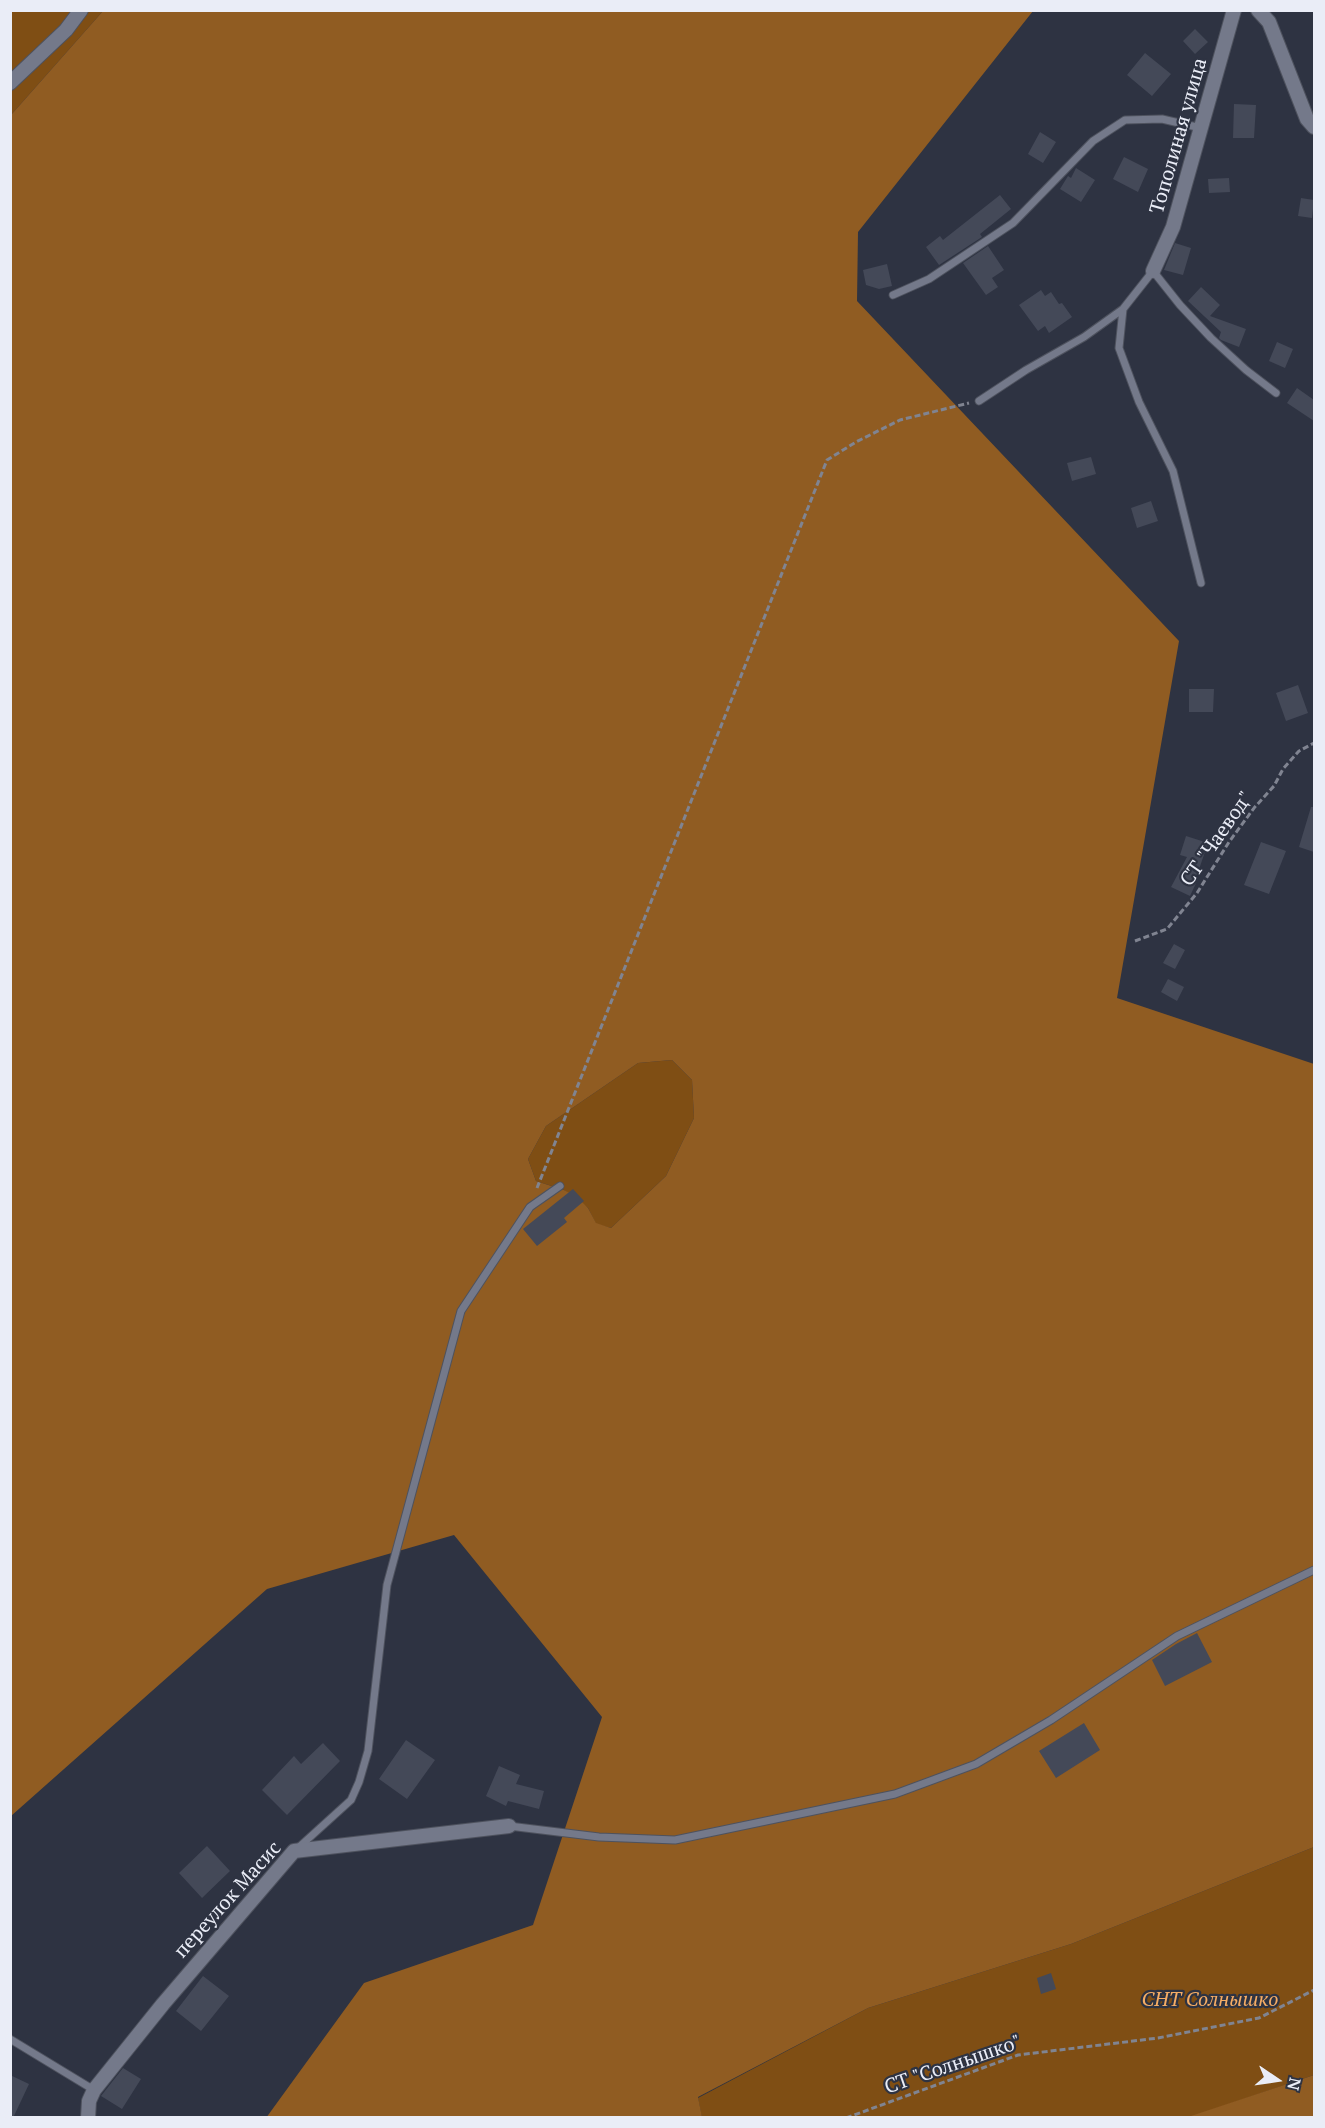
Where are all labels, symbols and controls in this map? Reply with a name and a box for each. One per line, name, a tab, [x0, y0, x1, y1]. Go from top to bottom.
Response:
street label: Тополиная улица	[1145, 55, 1213, 217]
street label: СТ "Чаевод"	[1176, 787, 1258, 891]
street label: переулок Масис	[169, 1837, 287, 1963]
park label: СНТ Солнышко	[1142, 1988, 1278, 2012]
street label: СТ "Солнышко"	[882, 2030, 1024, 2100]
north arrow	[1247, 2050, 1307, 2110]
text: N	[1282, 2076, 1307, 2092]

